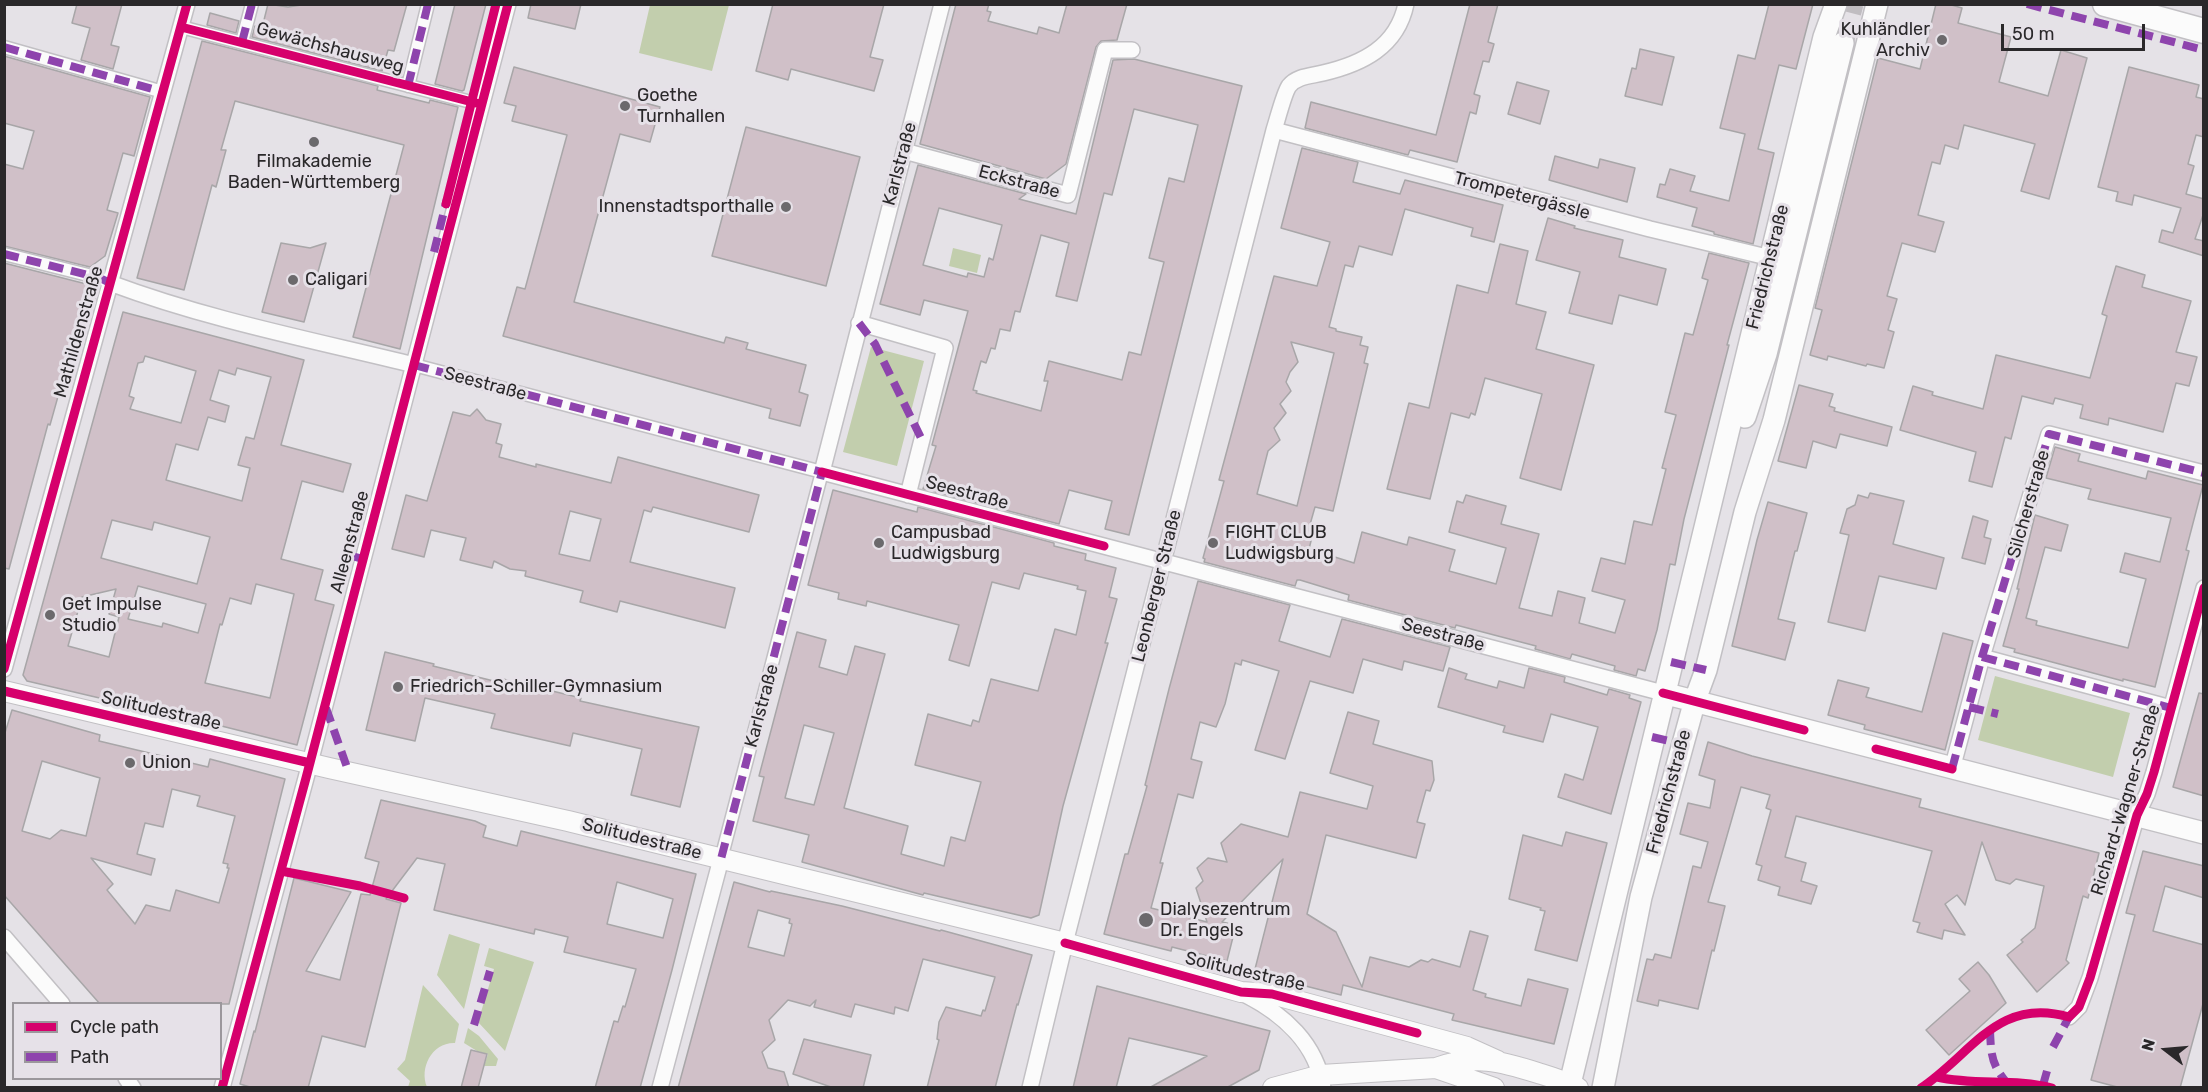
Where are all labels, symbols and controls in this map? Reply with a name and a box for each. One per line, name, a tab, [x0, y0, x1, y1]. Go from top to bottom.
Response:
scale bar	[2004, 12, 2148, 50]
street label: Gewächshausweg	[254, 18, 406, 78]
place label: Kuhländler Archiv	[1841, 19, 1930, 62]
text: 50 m	[2012, 23, 2055, 45]
marker: Kuhländler Archiv	[1935, 33, 1949, 47]
place label: Goethe Turnhallen	[637, 85, 725, 128]
marker: Goethe Turnhallen	[618, 99, 632, 113]
street label: Karlstraße	[879, 120, 921, 208]
marker: Filmakademie Baden-Württemberg	[307, 135, 321, 149]
place label: Filmakademie Baden-Württemberg	[228, 151, 400, 194]
street label: Eckstraße	[976, 161, 1062, 203]
street label: Trompetergässle	[1452, 167, 1592, 225]
place label: Innenstadtsporthalle	[599, 196, 774, 218]
marker: Innenstadtsporthalle	[779, 200, 793, 214]
street label: Friedrichstraße	[1742, 202, 1794, 332]
street label: Mathildenstraße	[50, 264, 108, 400]
place label: Caligari	[305, 269, 368, 291]
marker: Caligari	[286, 273, 300, 287]
street label: Seestraße	[441, 363, 529, 405]
street label: Silcherstraße	[2003, 448, 2055, 560]
street label: Seestraße	[923, 472, 1011, 514]
street label: Alleenstraße	[326, 488, 374, 596]
street label: Leonberger Straße	[1128, 508, 1186, 664]
place label: Campusbad Ludwigsburg	[891, 522, 1000, 564]
place label: FIGHT CLUB Ludwigsburg	[1225, 522, 1334, 564]
marker: Campusbad Ludwigsburg	[872, 536, 886, 550]
marker: FIGHT CLUB Ludwigsburg	[1206, 536, 1220, 550]
place label: Get Impulse Studio	[62, 594, 162, 636]
marker: Get Impulse Studio	[43, 608, 57, 622]
street label: Seestraße	[1399, 614, 1487, 656]
street label: Karlstraße	[741, 662, 783, 750]
place label: Friedrich-Schiller-Gymnasium	[410, 676, 662, 698]
marker: Friedrich-Schiller-Gymnasium	[391, 680, 405, 694]
street label: Solitudestraße	[99, 687, 223, 735]
street label: Richard-Wagner-Straße	[2087, 702, 2165, 898]
street label: Friedrichstraße	[1642, 727, 1696, 857]
place label: Union	[142, 752, 191, 774]
marker: Union	[123, 756, 137, 770]
street label: Solitudestraße	[580, 814, 704, 864]
place label: Dialysezentrum Dr. Engels	[1160, 899, 1291, 942]
marker: Dialysezentrum Dr. Engels	[1137, 911, 1155, 929]
street label: Solitudestraße	[1183, 948, 1307, 996]
legend	[12, 1002, 222, 1080]
text: Cycle path	[70, 1016, 159, 1038]
north arrow	[2136, 1020, 2196, 1080]
text: N	[2137, 1037, 2159, 1053]
text: Path	[70, 1046, 109, 1068]

